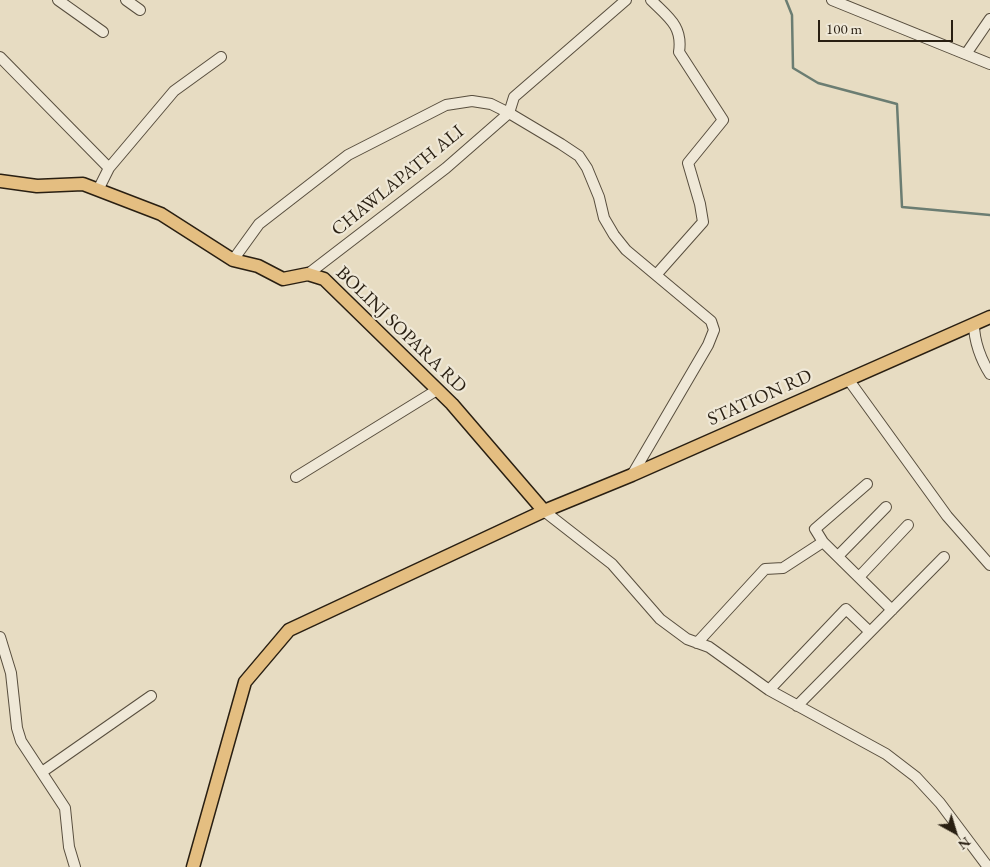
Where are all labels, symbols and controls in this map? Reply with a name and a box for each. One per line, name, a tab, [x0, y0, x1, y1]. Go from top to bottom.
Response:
scale bar	[820, 10, 955, 42]
text: 100 m	[826, 19, 862, 38]
street label: CHAWLAPATH ALI	[327, 121, 469, 241]
street label: BOLINJ SOPARA RD	[331, 262, 471, 398]
street label: STATION RD	[704, 365, 816, 431]
north arrow	[930, 807, 980, 857]
text: N	[954, 833, 975, 854]

